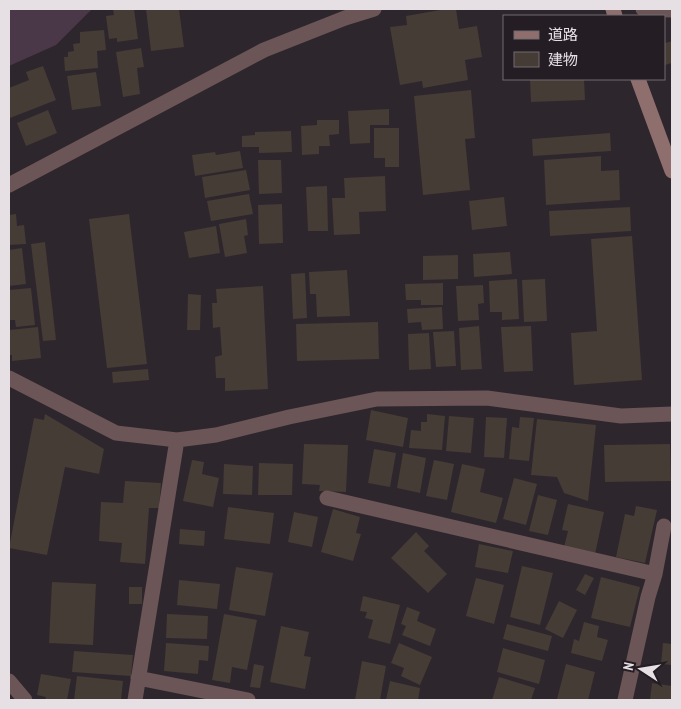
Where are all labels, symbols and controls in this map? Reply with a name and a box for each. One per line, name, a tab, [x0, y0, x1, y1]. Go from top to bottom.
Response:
legend	[503, 15, 666, 80]
text: 道路	[548, 25, 578, 44]
text: 建物	[548, 50, 578, 69]
north arrow	[616, 644, 666, 694]
text: N	[619, 661, 638, 672]

